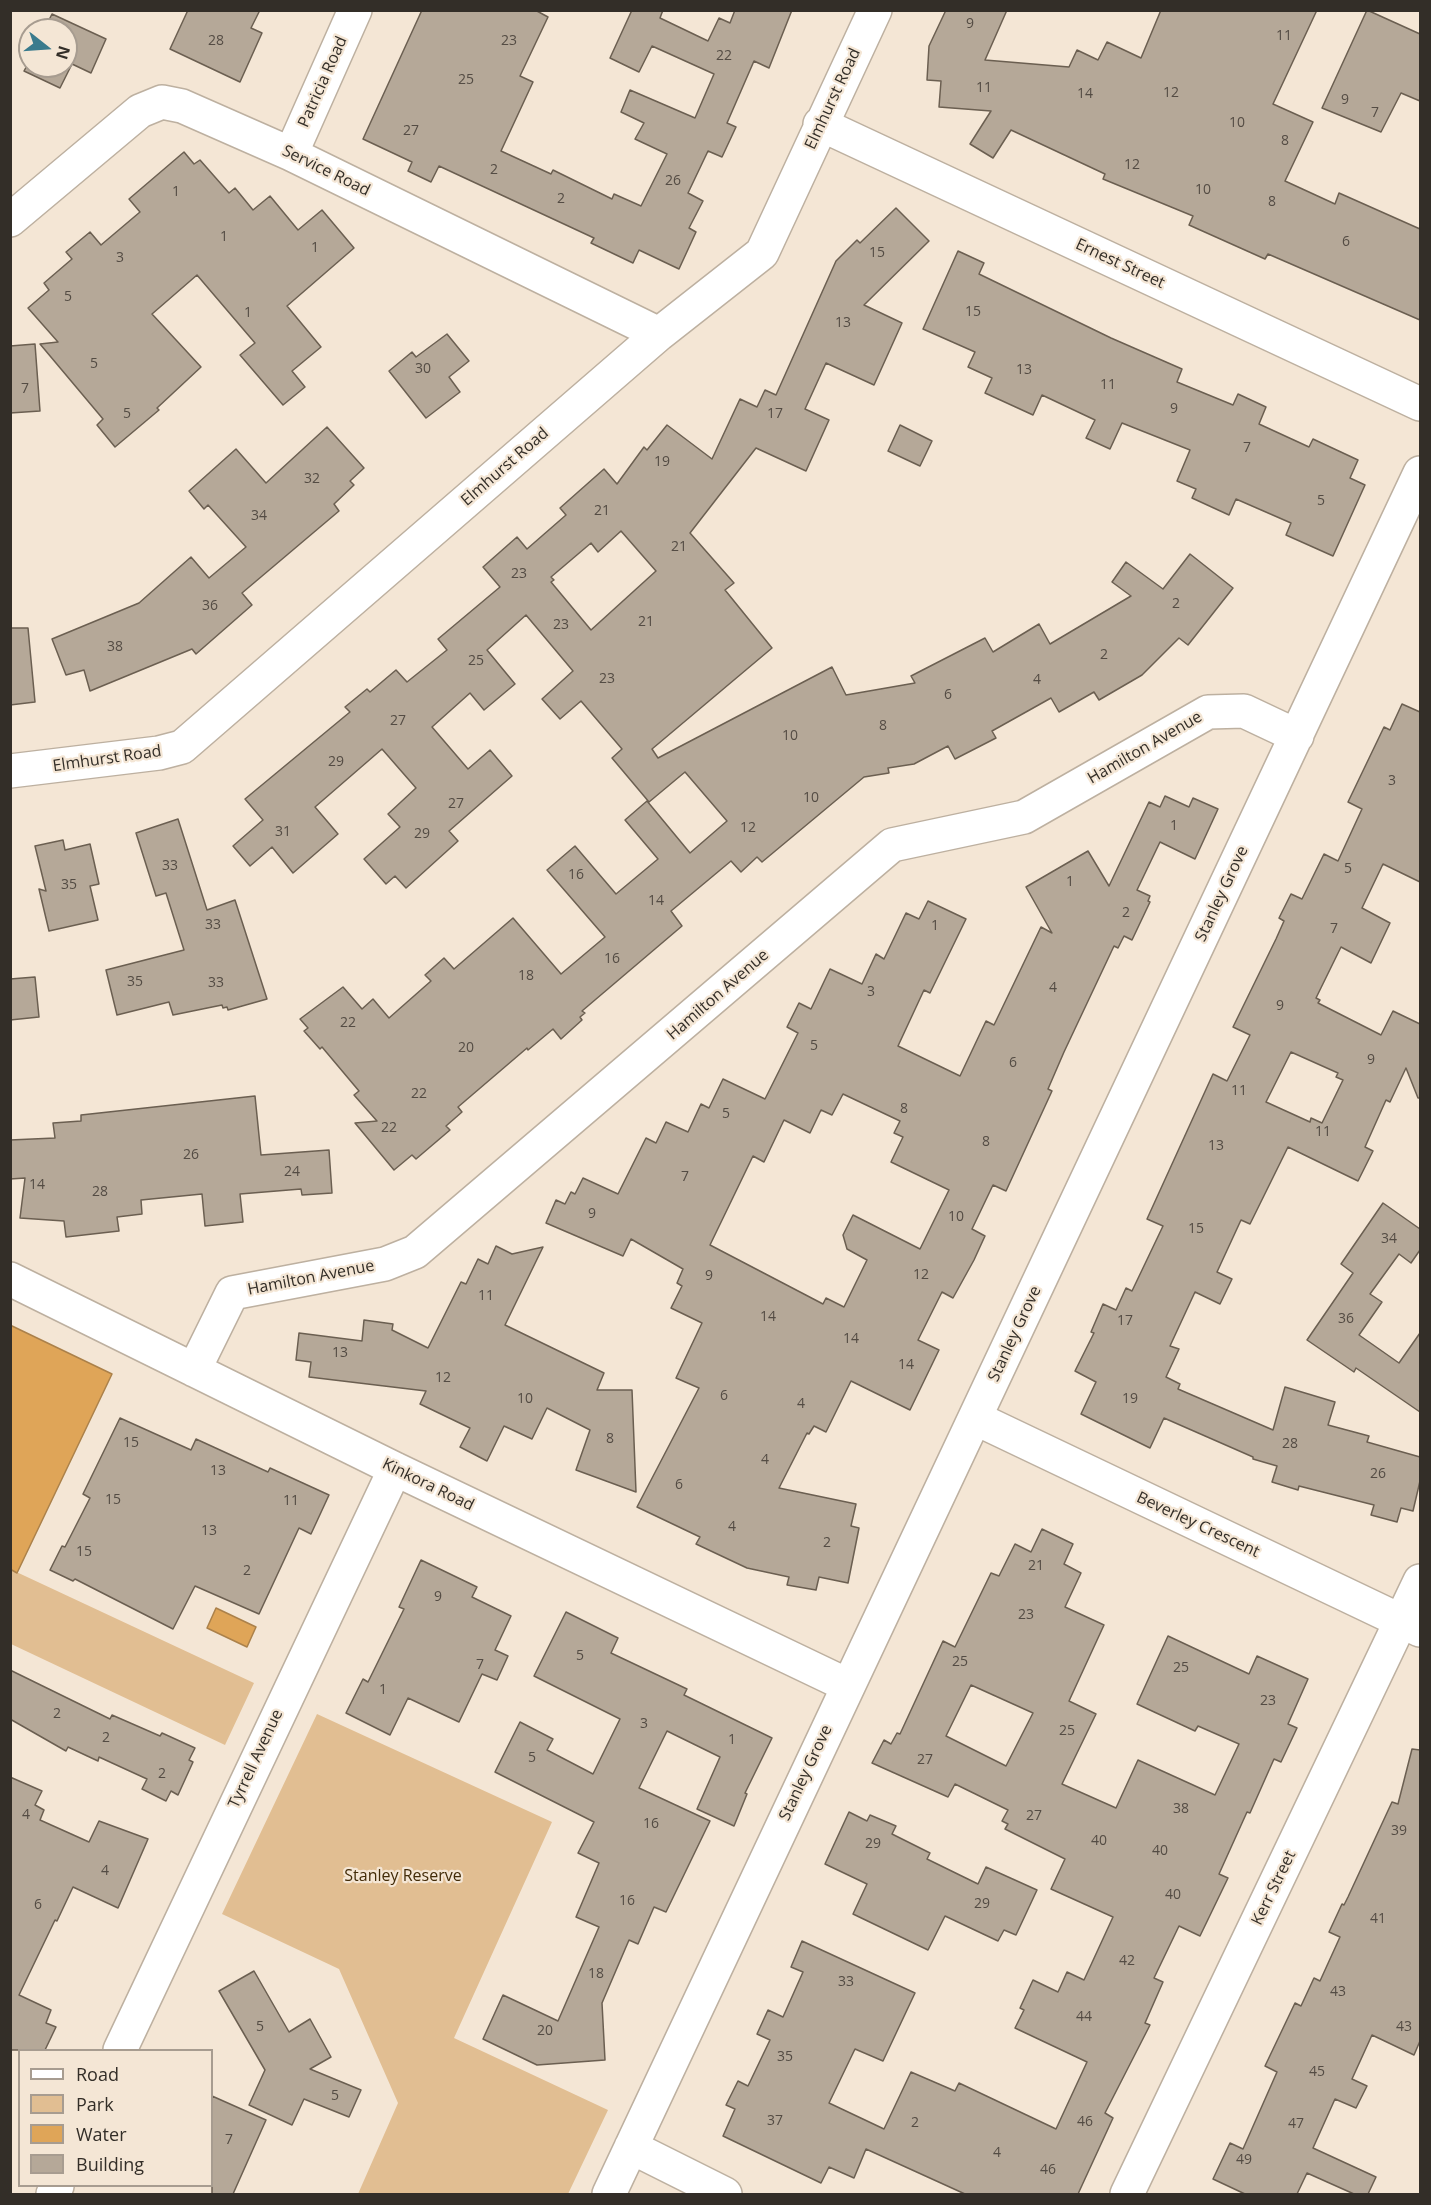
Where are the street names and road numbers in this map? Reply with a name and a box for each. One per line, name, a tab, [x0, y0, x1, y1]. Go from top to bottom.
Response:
street label: Patricia Road	[294, 33, 352, 131]
street label: Elmhurst Road	[801, 45, 865, 153]
street label: Service Road	[279, 141, 373, 201]
street label: Ernest Street	[1072, 235, 1168, 293]
street label: Elmhurst Road	[457, 424, 553, 510]
street label: Hamilton Avenue	[1085, 708, 1205, 788]
street label: Elmhurst Road	[51, 742, 163, 776]
street label: Stanley Grove	[1192, 843, 1252, 945]
street label: Hamilton Avenue	[663, 946, 773, 1044]
street label: Hamilton Avenue	[246, 1256, 376, 1300]
street label: Stanley Grove	[985, 1283, 1045, 1385]
street label: Kinkora Road	[379, 1455, 477, 1515]
street label: Beverley Crescent	[1133, 1488, 1263, 1562]
street label: Tyrrell Avenue	[225, 1707, 287, 1811]
street label: Stanley Grove	[776, 1722, 836, 1824]
street label: Kerr Street	[1248, 1848, 1300, 1928]

